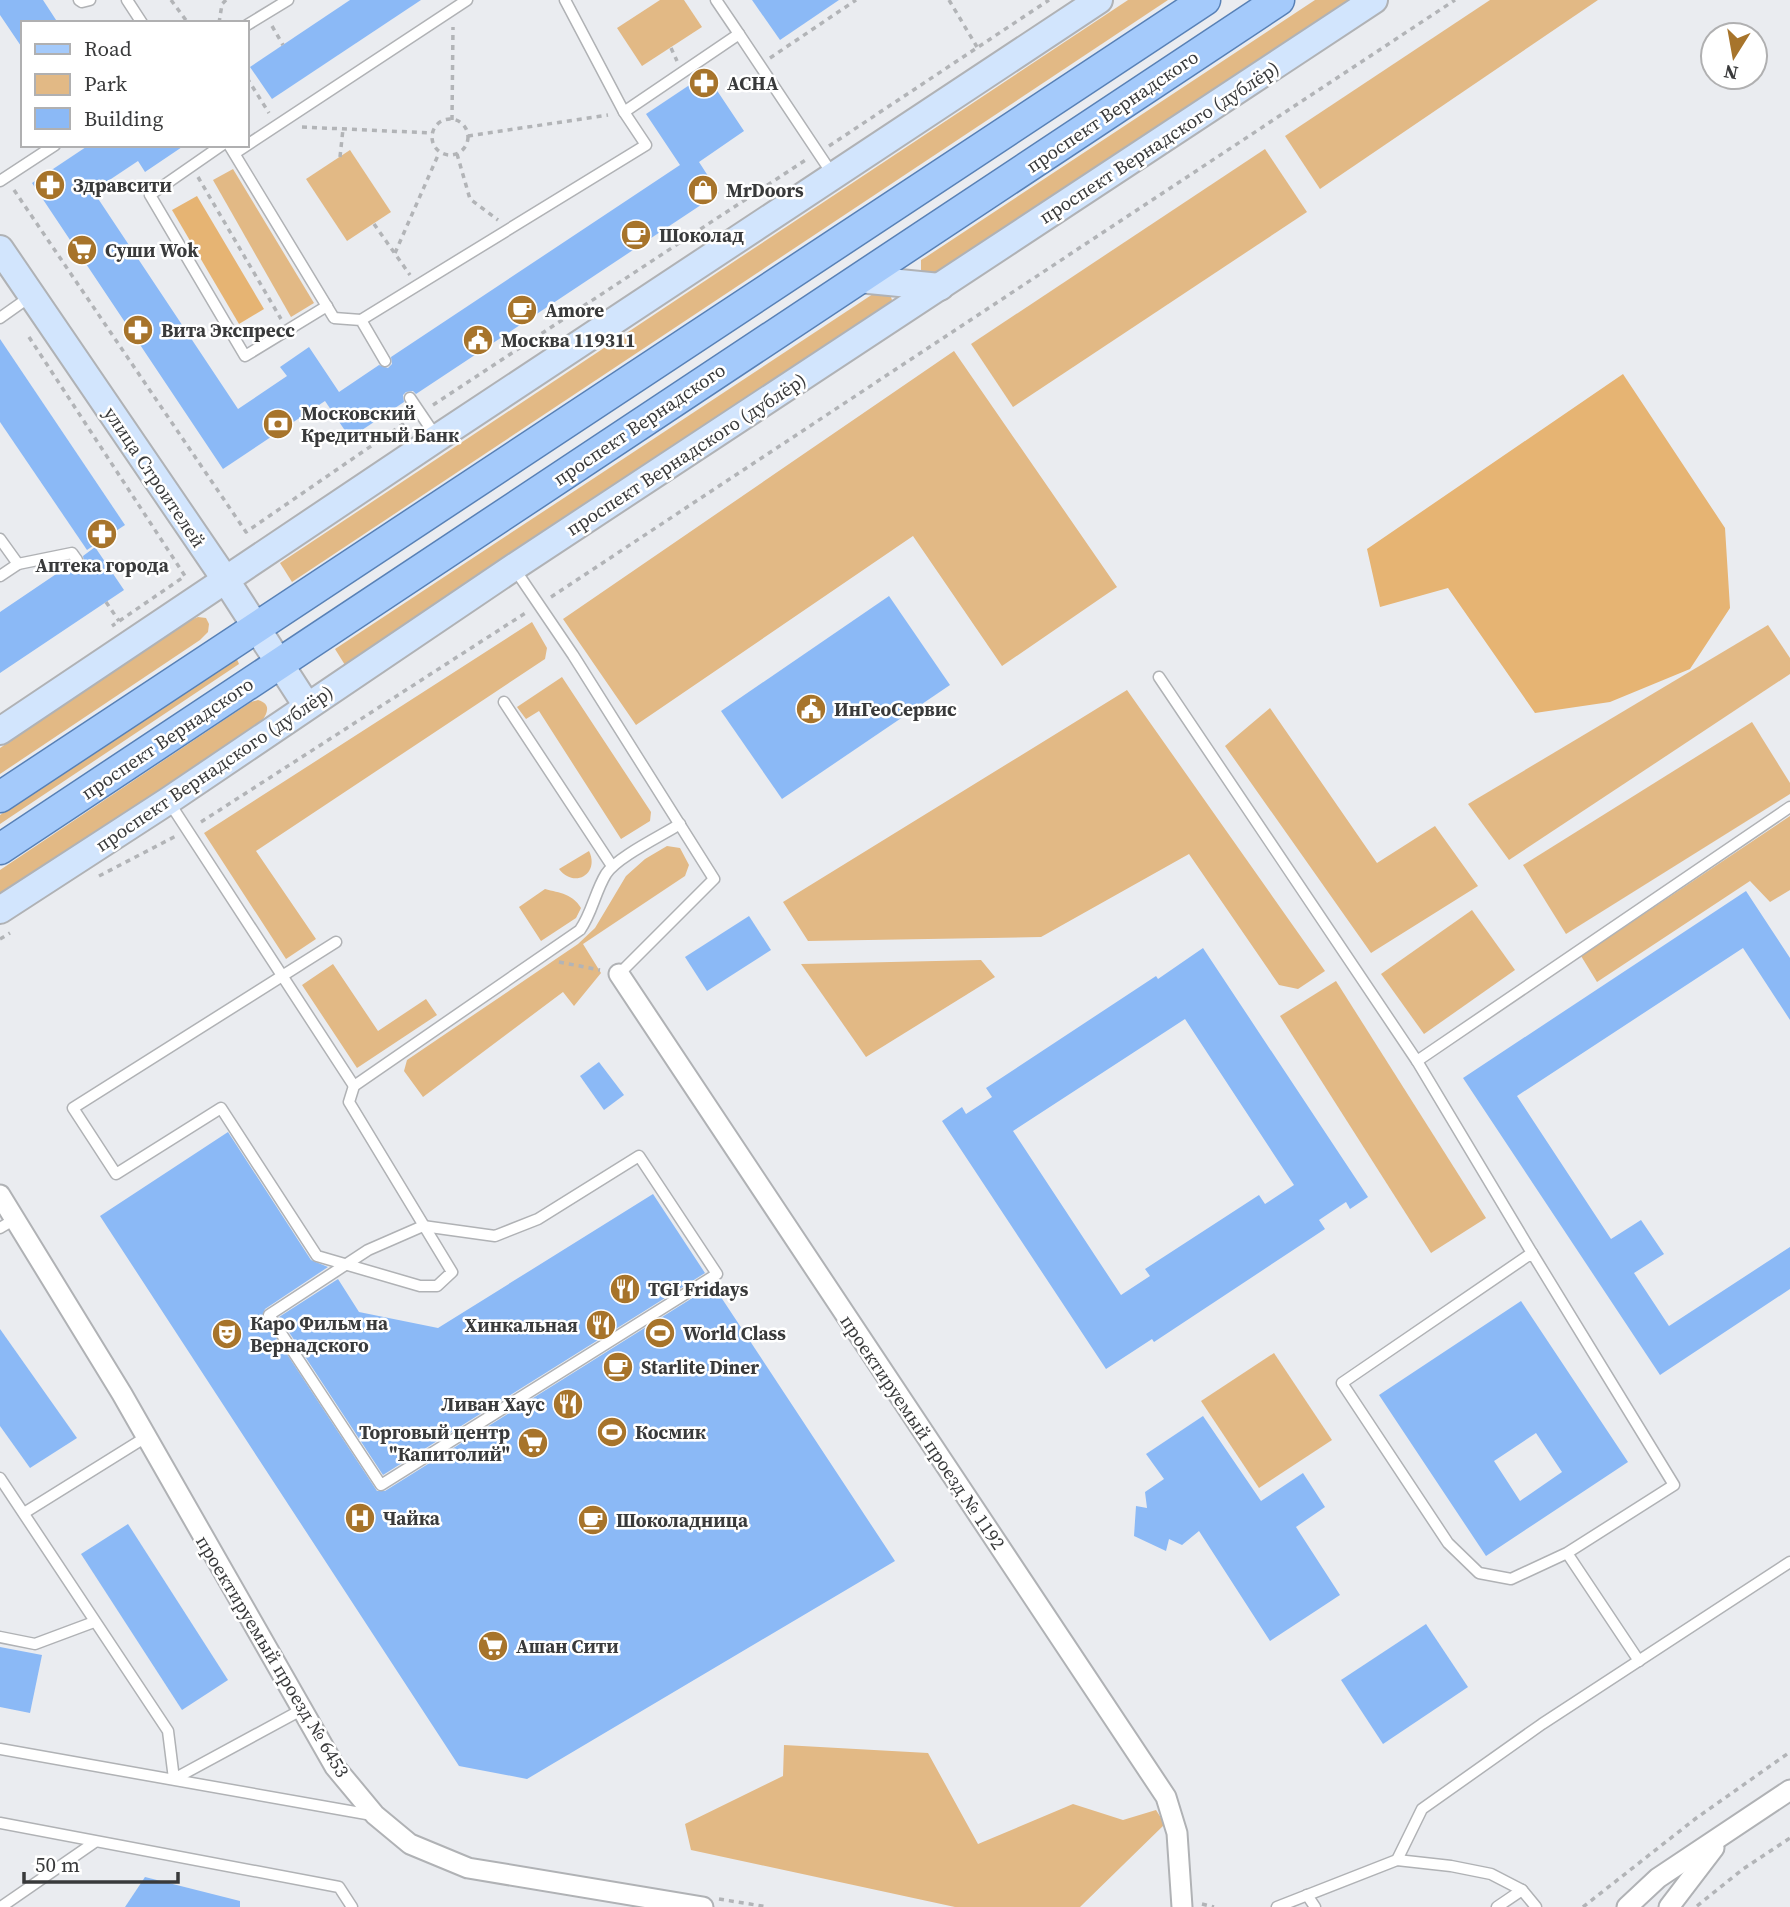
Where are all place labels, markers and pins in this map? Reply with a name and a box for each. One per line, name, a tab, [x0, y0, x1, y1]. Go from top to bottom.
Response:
pharmacy icon: ACHA	[687, 66, 721, 100]
place label: ACHA	[727, 70, 779, 96]
pharmacy icon: Здравсити	[33, 168, 67, 202]
place label: Здравсити	[73, 172, 172, 198]
shop icon: MrDoors	[686, 173, 720, 207]
place label: MrDoors	[726, 177, 804, 203]
cafe icon: Шоколад	[619, 218, 653, 252]
place label: Шоколад	[659, 222, 744, 248]
supermarket icon: Суши Wok	[65, 233, 99, 267]
place label: Суши Wok	[105, 237, 199, 263]
cafe icon: Amore	[505, 293, 539, 327]
place label: Amore	[545, 297, 604, 323]
pharmacy icon: Вита Экспресс	[121, 313, 155, 347]
place label: Вита Экспресс	[161, 317, 295, 343]
public building icon: Москва 119311	[461, 323, 495, 357]
place label: Москва 119311	[501, 327, 636, 353]
place label: Московский Кредитный Банк	[301, 400, 460, 448]
bank icon: Московский Кредитный Банк	[261, 407, 295, 441]
pharmacy icon: Аптека города	[85, 517, 119, 551]
place label: Аптека города	[35, 552, 170, 578]
public building icon: ИнГеоСервис	[794, 692, 828, 726]
place label: ИнГеоСервис	[834, 696, 957, 722]
restaurant icon: TGI Fridays	[608, 1272, 642, 1306]
place label: TGI Fridays	[648, 1276, 749, 1302]
restaurant icon: Хинкальная	[584, 1308, 618, 1342]
place label: Каро Фильм на Вернадского	[250, 1310, 389, 1358]
place label: Хинкальная	[465, 1312, 578, 1338]
sports icon: World Class	[643, 1316, 677, 1350]
theatre icon: Каро Фильм на Вернадского	[210, 1317, 244, 1351]
place label: World Class	[683, 1320, 786, 1346]
cafe icon: Starlite Diner	[601, 1350, 635, 1384]
place label: Starlite Diner	[641, 1354, 759, 1380]
restaurant icon: Ливан Хаус	[551, 1387, 585, 1421]
place label: Ливан Хаус	[441, 1391, 545, 1417]
sports icon: Космик	[595, 1415, 629, 1449]
place label: Торговый центр "Капитолий"	[359, 1419, 510, 1467]
place label: Космик	[635, 1419, 707, 1445]
supermarket icon: Торговый центр "Капитолий"	[516, 1426, 550, 1460]
hospital icon: Чайка	[343, 1501, 377, 1535]
cafe icon: Шоколадница	[576, 1503, 610, 1537]
place label: Чайка	[383, 1505, 441, 1531]
place label: Шоколадница	[616, 1507, 749, 1533]
supermarket icon: Ашан Сити	[476, 1629, 510, 1663]
place label: Ашан Сити	[516, 1633, 619, 1659]

